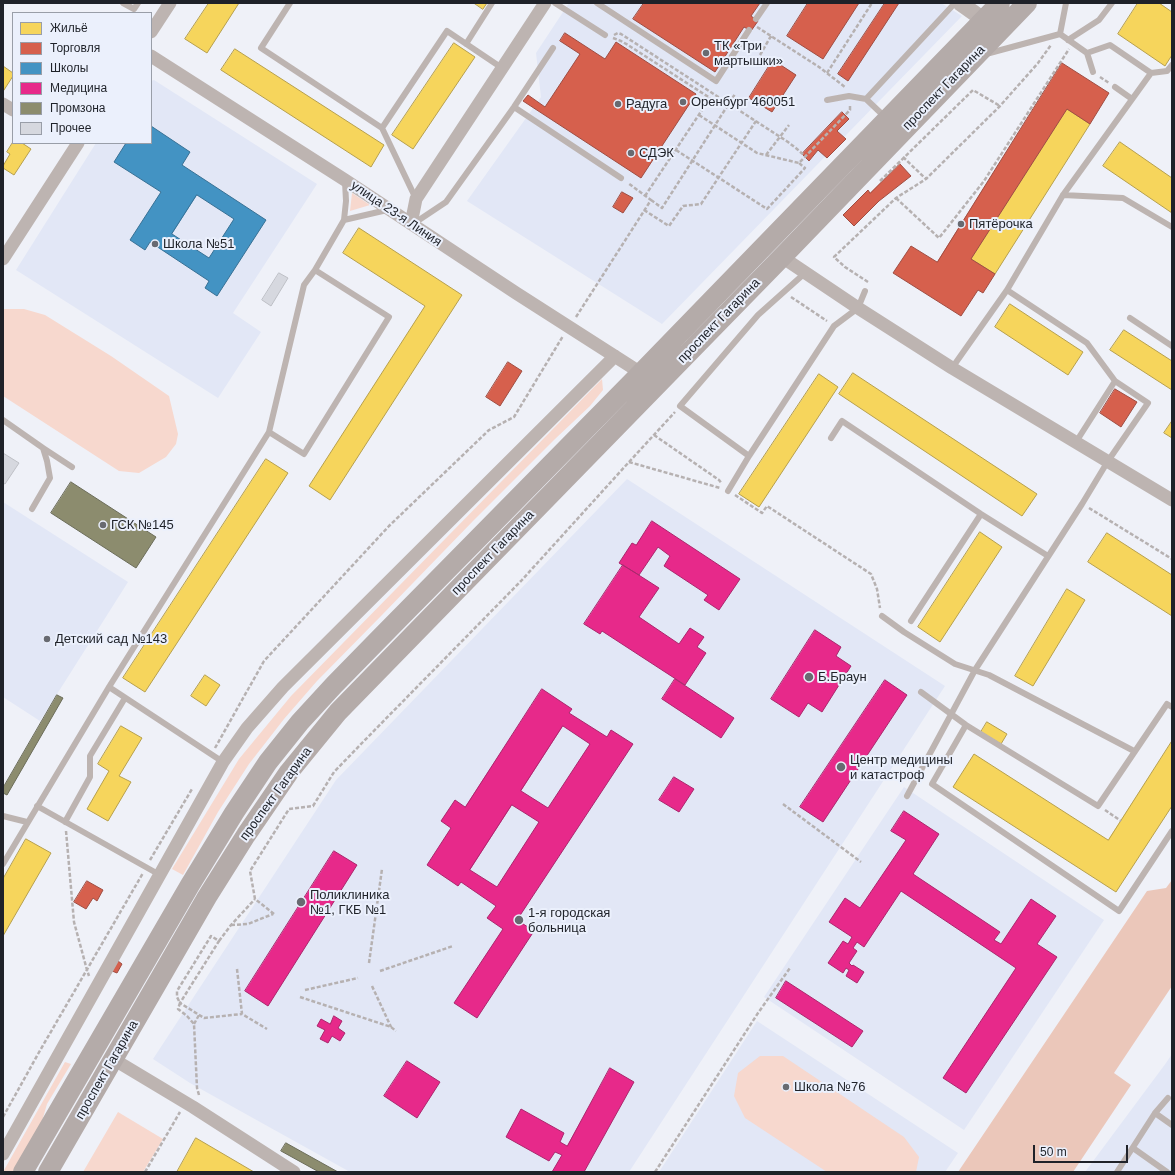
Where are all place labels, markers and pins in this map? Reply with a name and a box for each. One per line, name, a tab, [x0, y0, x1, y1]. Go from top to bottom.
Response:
place label: ТК «Три мартышки»	[714, 38, 783, 69]
marker: ТК «Три мартышки»	[701, 48, 711, 58]
place label: Оренбург 460051	[691, 94, 795, 110]
place label: Радуга	[626, 96, 667, 112]
marker: Оренбург 460051	[678, 97, 688, 107]
marker: Радуга	[613, 99, 623, 109]
place label: СДЭК	[639, 145, 674, 161]
marker: СДЭК	[626, 148, 636, 158]
place label: Пятёрочка	[969, 216, 1033, 232]
marker: Пятёрочка	[956, 219, 966, 229]
place label: Школа №51	[163, 236, 235, 252]
marker: Школа №51	[150, 239, 160, 249]
place label: ГСК №145	[111, 517, 174, 533]
marker: ГСК №145	[98, 520, 108, 530]
place label: Детский сад №143	[55, 631, 167, 647]
marker: Детский сад №143	[42, 634, 52, 644]
place label: Б.Браун	[818, 669, 867, 685]
marker: Б.Браун	[803, 671, 815, 683]
place label: Центр медицины и катастроф	[850, 752, 953, 783]
marker: Центр медицины и катастроф	[835, 761, 847, 773]
place label: Поликлиника №1, ГКБ №1	[310, 887, 389, 918]
marker: Поликлиника №1, ГКБ №1	[295, 896, 307, 908]
place label: 1-я городская больница	[528, 905, 610, 936]
marker: 1-я городская больница	[513, 914, 525, 926]
place label: Школа №76	[794, 1079, 866, 1095]
marker: Школа №76	[781, 1082, 791, 1092]

